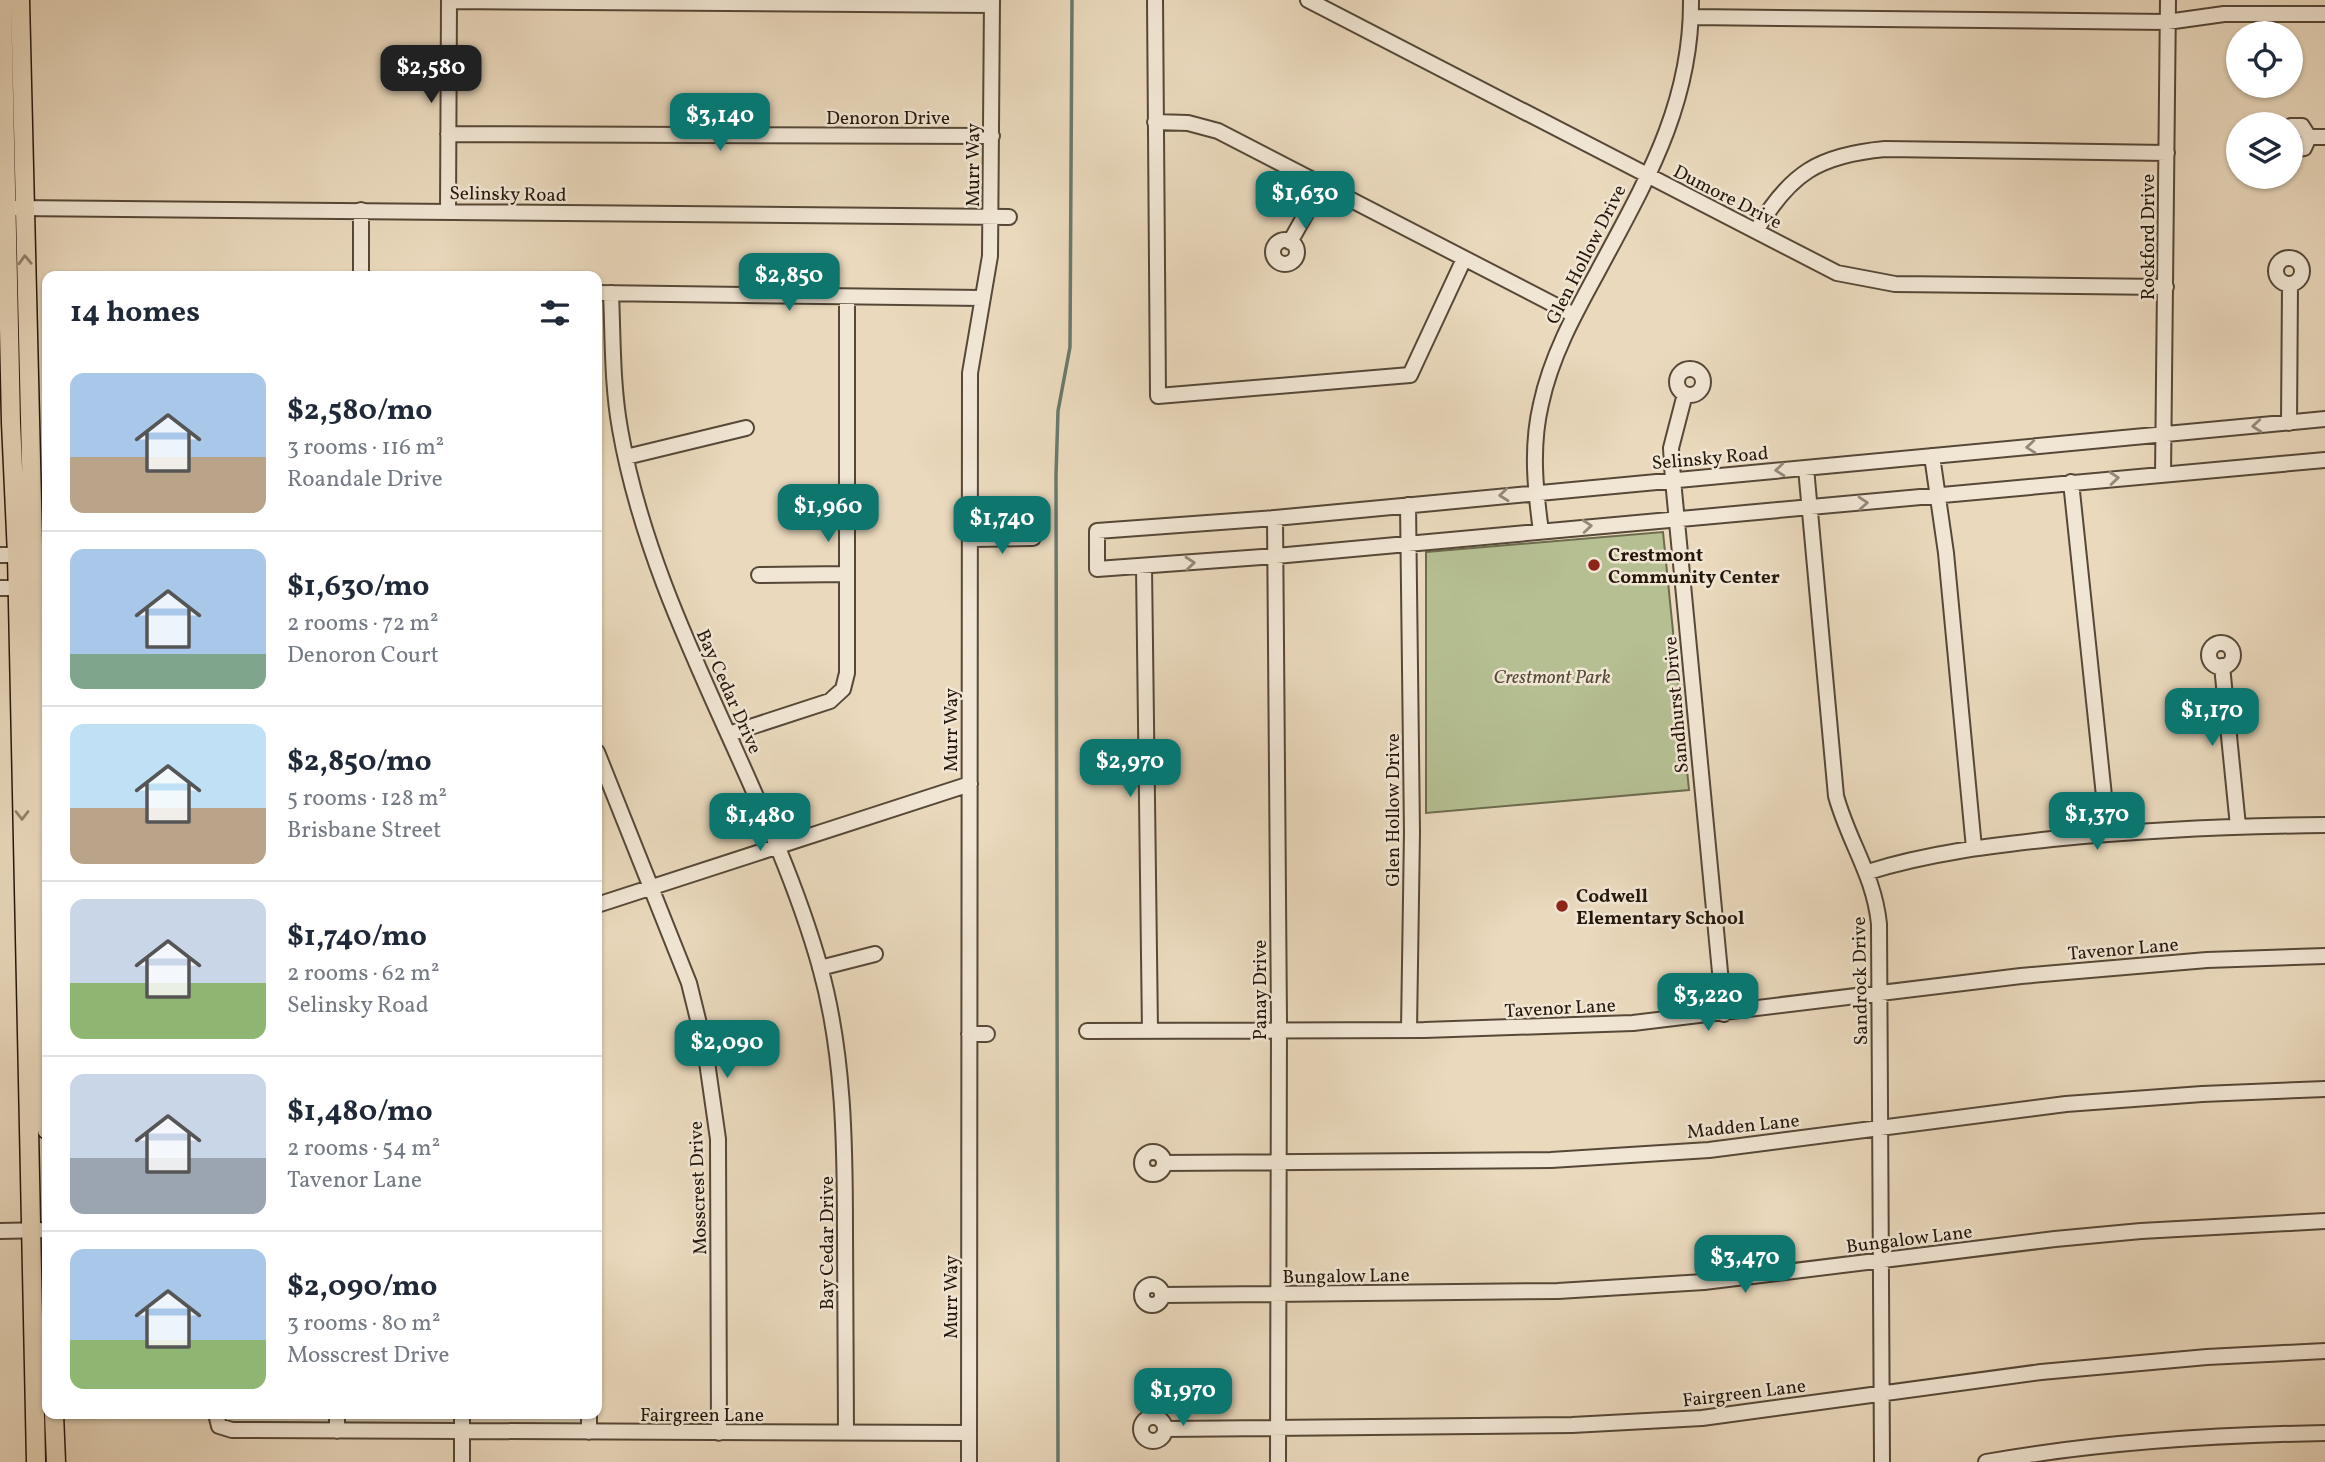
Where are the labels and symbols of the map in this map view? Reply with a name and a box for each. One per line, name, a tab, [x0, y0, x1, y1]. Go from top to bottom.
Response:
pin: $2,580	[374, 46, 488, 105]
pin: $3,140	[663, 94, 777, 153]
street label: Denoron Drive	[826, 106, 950, 132]
street label: Murr Way	[961, 123, 987, 207]
street label: Dumore Drive	[1668, 159, 1786, 236]
pin: $1,630	[1248, 172, 1362, 231]
street label: Rockford Drive	[2136, 174, 2162, 300]
street label: Selinsky Road	[449, 181, 567, 209]
street label: Glen Hollow Drive	[1540, 181, 1633, 329]
one-way arrow	[18, 254, 33, 265]
pin: $2,850	[732, 254, 846, 313]
one-way arrow	[2251, 418, 2262, 433]
one-way arrow	[2025, 439, 2036, 454]
street label: Selinsky Road	[1651, 441, 1770, 477]
one-way arrow	[1774, 462, 1785, 477]
one-way arrow	[2108, 471, 2119, 486]
pin: $1,960	[771, 484, 885, 544]
one-way arrow	[1498, 487, 1509, 502]
pin: $1,740	[945, 496, 1059, 556]
one-way arrow	[1858, 496, 1869, 511]
one-way arrow	[1582, 519, 1593, 534]
place label: Crestmont Community Center	[1608, 543, 1780, 591]
one-way arrow	[1185, 556, 1196, 571]
marker: Crestmont Community Center	[1586, 557, 1602, 573]
street label: Bay Cedar Drive	[689, 625, 767, 758]
street label: Sandhurst Drive	[1658, 635, 1696, 774]
park label: Crestmont Park	[1494, 665, 1611, 691]
street label: Murr Way	[939, 688, 965, 772]
pin: $1,170	[2155, 688, 2269, 748]
street label: Glen Hollow Drive	[1381, 733, 1407, 887]
pin: $2,970	[1073, 740, 1187, 799]
pin: $1,370	[2040, 792, 2154, 852]
pin: $1,480	[703, 794, 817, 853]
one-way arrow	[14, 810, 30, 821]
place label: Codwell Elementary School	[1576, 884, 1744, 932]
marker: Codwell Elementary School	[1554, 898, 1570, 914]
street label: Sandrock Drive	[1847, 916, 1875, 1046]
street label: Tavenor Lane	[2067, 932, 2180, 968]
street label: Panay Drive	[1248, 940, 1274, 1040]
pin: $3,220	[1651, 974, 1765, 1033]
street label: Tavenor Lane	[1504, 993, 1616, 1025]
pin: $2,090	[670, 1020, 784, 1080]
street label: Madden Lane	[1686, 1108, 1801, 1146]
street label: Mosscrest Drive	[684, 1120, 714, 1255]
street label: Bay Cedar Drive	[815, 1176, 841, 1310]
street label: Bungalow Lane	[1845, 1219, 1974, 1261]
pin: $3,470	[1688, 1236, 1802, 1295]
street label: Murr Way	[939, 1255, 965, 1339]
street label: Bungalow Lane	[1282, 1263, 1410, 1291]
pin: $1,970	[1126, 1368, 1240, 1428]
street label: Fairgreen Lane	[1681, 1374, 1807, 1414]
street label: Fairgreen Lane	[640, 1403, 764, 1429]

